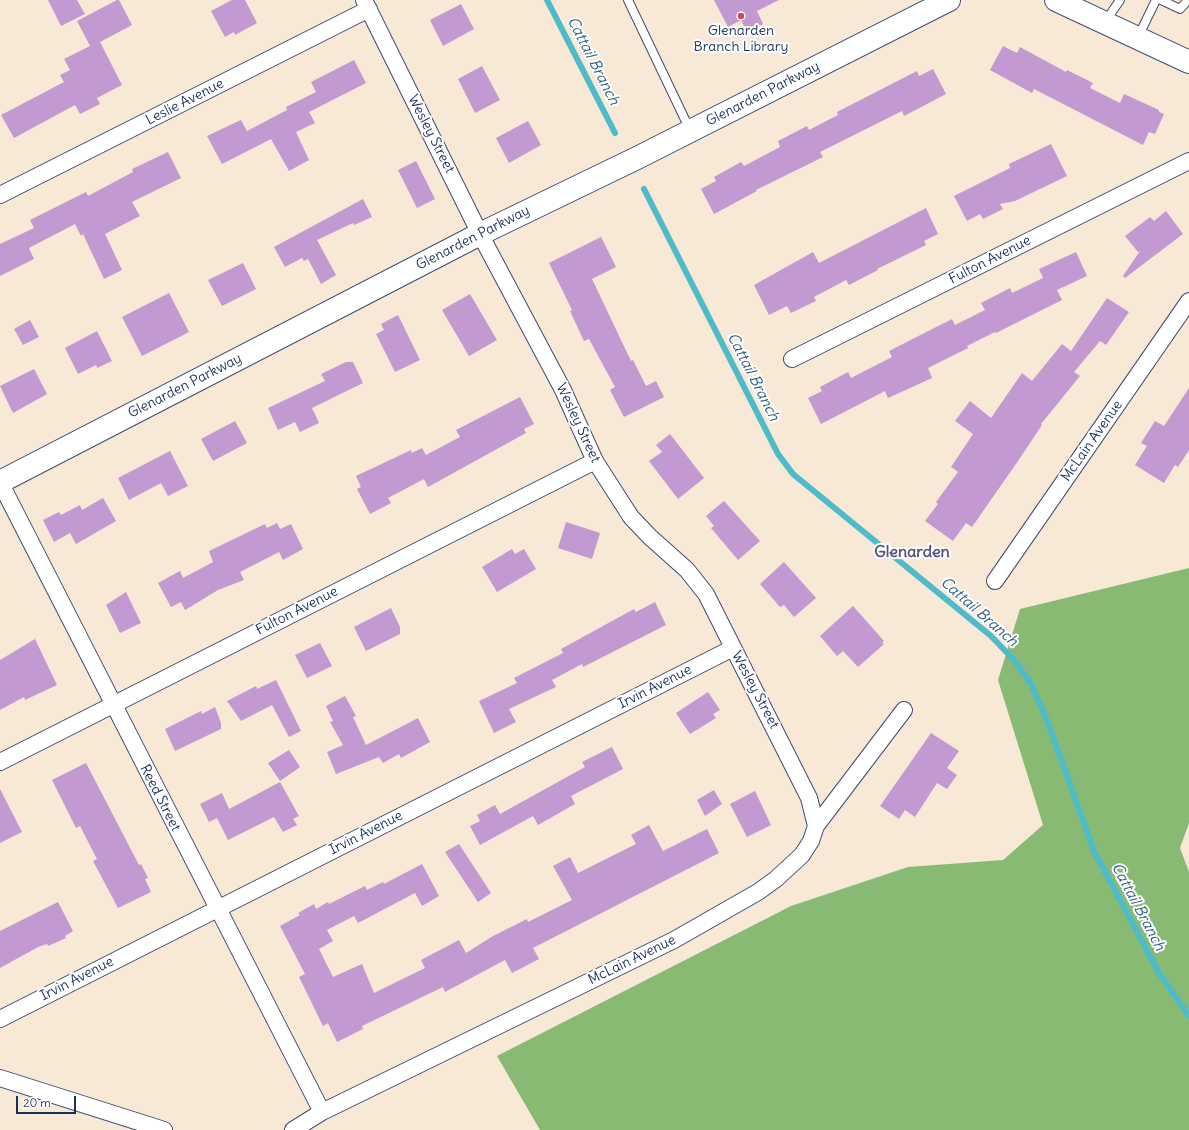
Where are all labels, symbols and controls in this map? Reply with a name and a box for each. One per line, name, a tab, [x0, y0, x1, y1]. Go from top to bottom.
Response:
marker: Glenarden Branch Library	[736, 11, 746, 21]
water label: Cattail Branch	[563, 14, 623, 108]
place label: Glenarden Branch Library	[693, 23, 789, 56]
street label: Glenarden Parkway	[703, 58, 823, 130]
street label: Leslie Avenue	[143, 75, 227, 129]
street label: Wesley Street	[404, 92, 458, 176]
street label: Glenarden Parkway	[413, 202, 533, 274]
street label: Fulton Avenue	[946, 232, 1034, 288]
water label: Cattail Branch	[723, 330, 783, 424]
street label: Glenarden Parkway	[125, 350, 245, 422]
street label: Wesley Street	[552, 381, 604, 465]
street label: McLain Avenue	[1058, 397, 1126, 485]
district label: Glenarden	[874, 542, 950, 562]
water label: Cattail Branch	[937, 574, 1021, 650]
street label: Fulton Avenue	[253, 583, 341, 639]
street label: Wesley Street	[728, 648, 782, 732]
street label: Irvin Avenue	[616, 661, 694, 713]
street label: Reed Street	[136, 762, 184, 834]
street label: Irvin Avenue	[327, 807, 405, 859]
water label: Cattail Branch	[1107, 860, 1169, 954]
street label: McLain Avenue	[585, 932, 679, 988]
street label: Irvin Avenue	[38, 953, 116, 1005]
scale bar	[18, 1088, 78, 1114]
text: 20 m	[23, 1095, 51, 1110]

